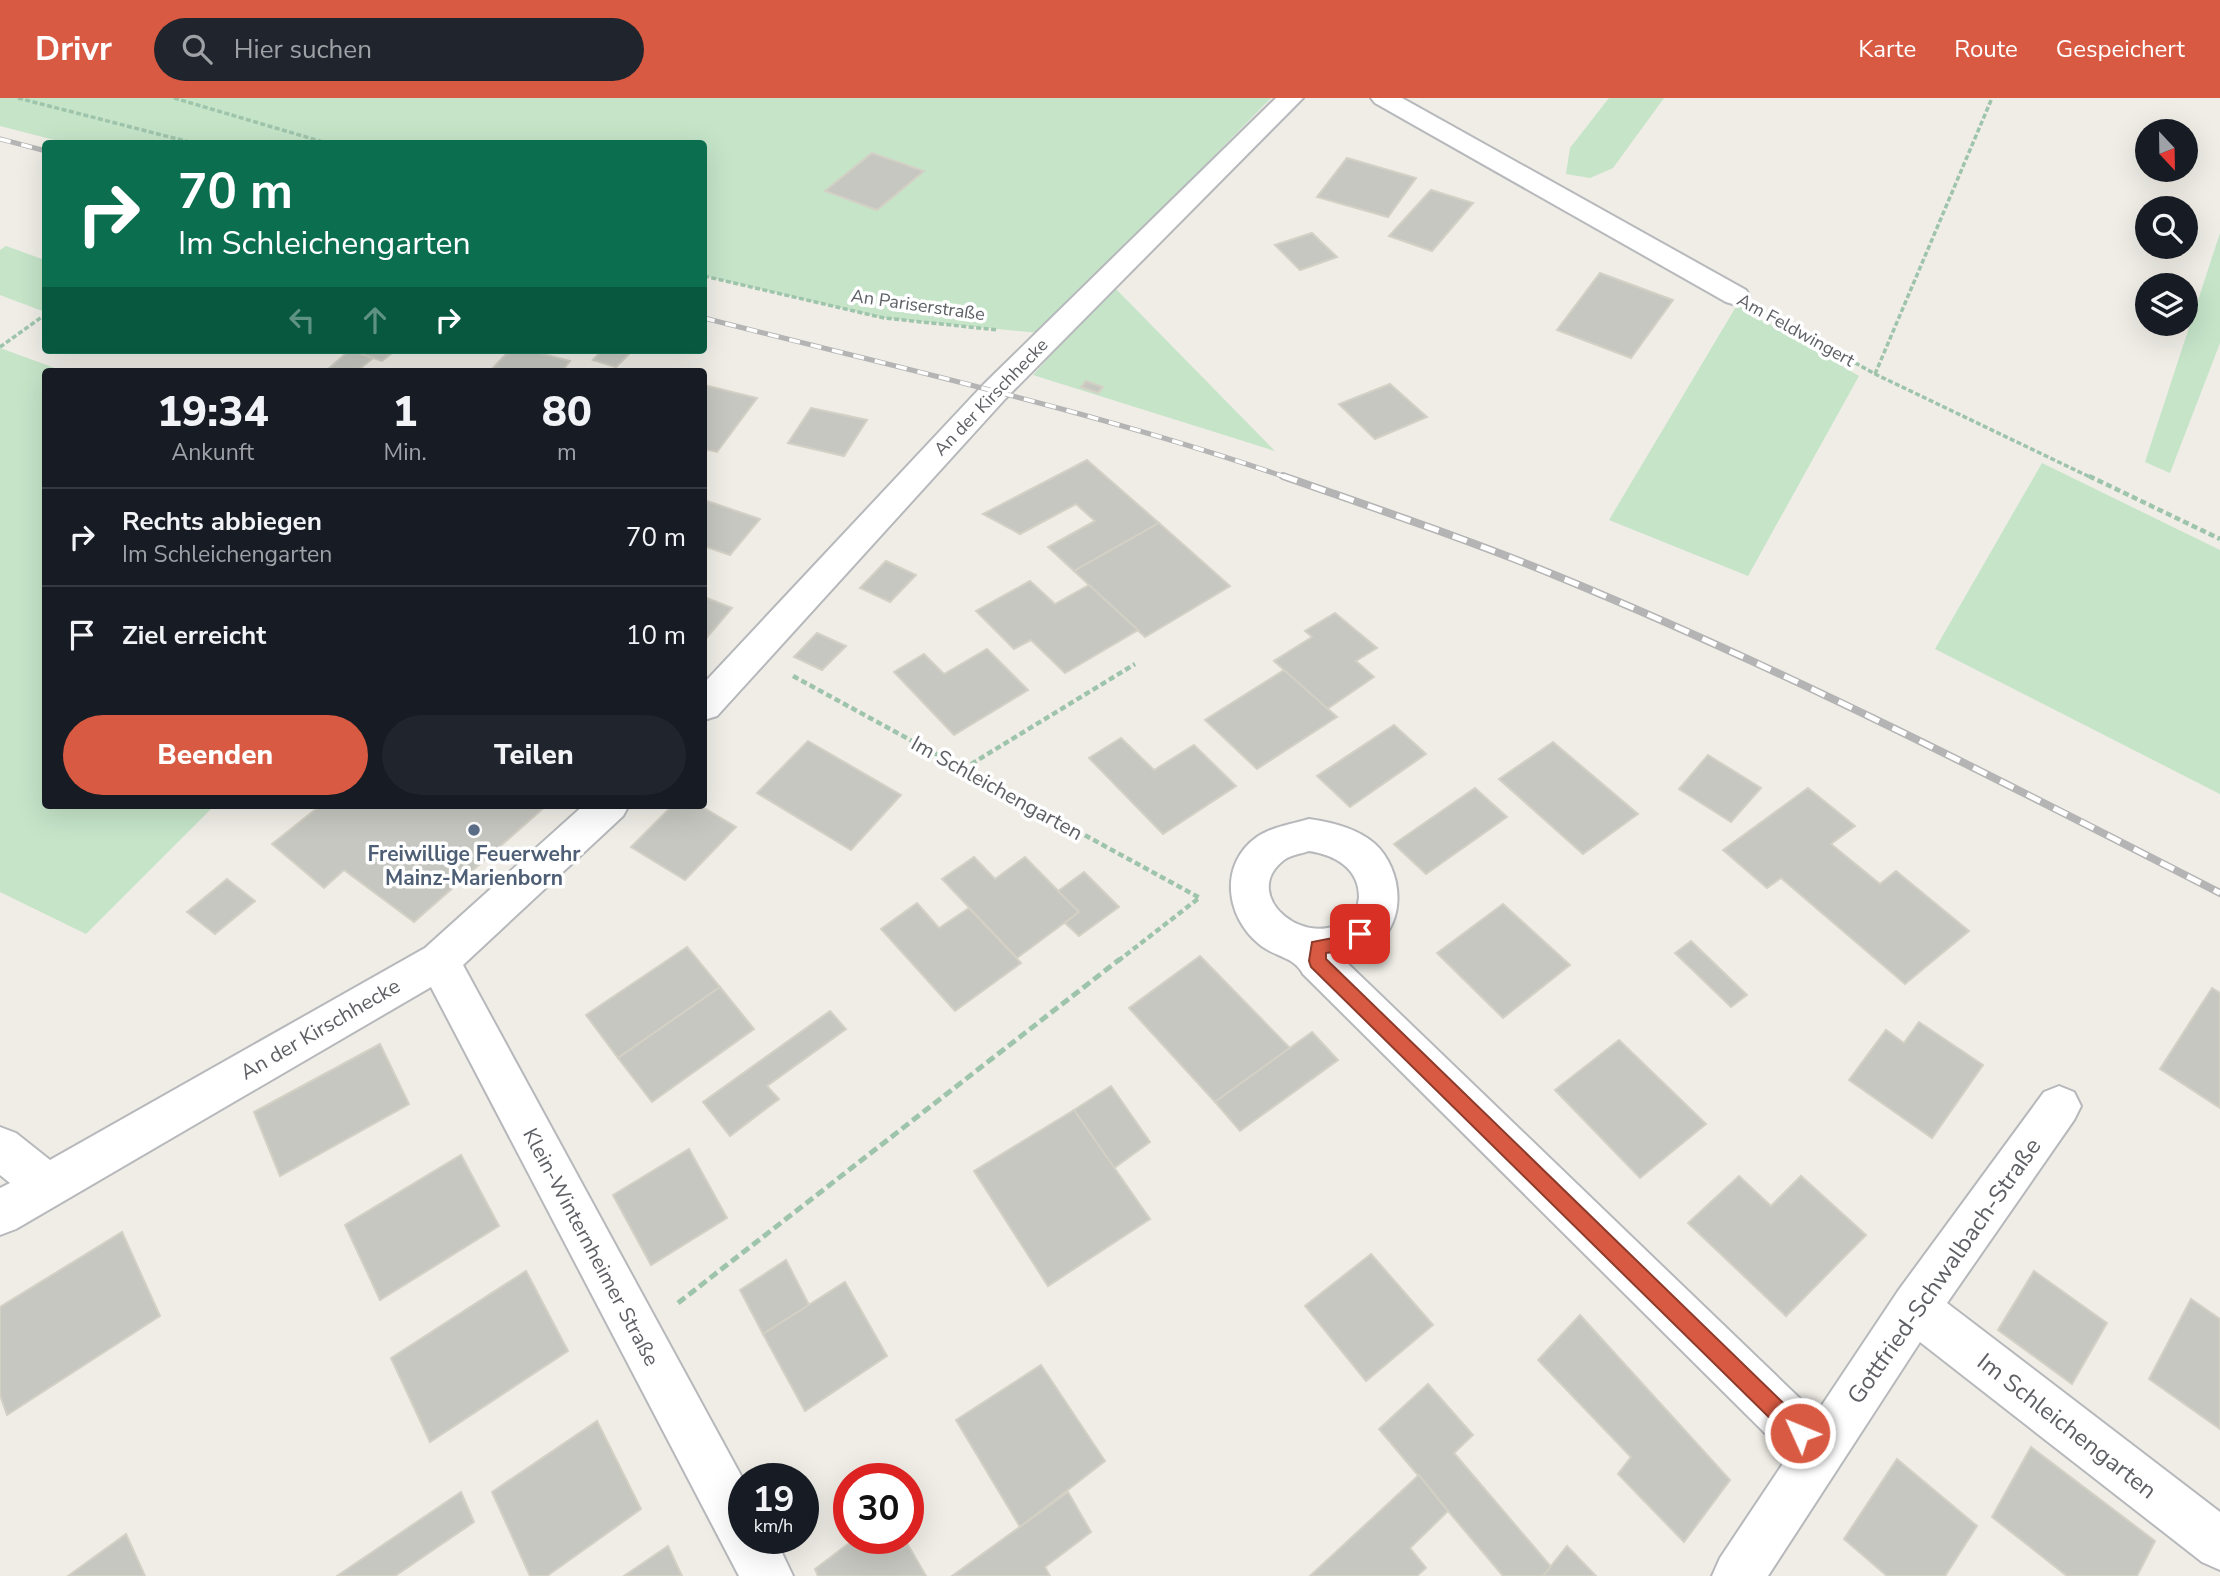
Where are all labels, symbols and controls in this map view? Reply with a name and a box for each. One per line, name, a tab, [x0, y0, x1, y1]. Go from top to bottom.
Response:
search box	[154, 18, 644, 81]
text: Drivr	[35, 27, 112, 72]
icon: search	[178, 30, 216, 68]
text: Hier suchen	[234, 32, 372, 67]
text: Karte	[1858, 33, 1916, 65]
text: Route	[1954, 33, 2018, 65]
text: Gespeichert	[2056, 33, 2185, 65]
north arrow	[2135, 119, 2198, 182]
map controls	[2135, 119, 2198, 336]
text: 70 m	[178, 158, 293, 225]
icon: right	[63, 168, 154, 259]
button: search	[2135, 196, 2198, 259]
text: Im Schleichengarten	[178, 222, 471, 265]
button: layers	[2135, 273, 2198, 336]
street label: An Pariserstraße	[849, 284, 987, 326]
street label: Am Feldwingert	[1733, 288, 1860, 373]
icon: left	[283, 301, 321, 339]
icon: ahead	[356, 301, 394, 339]
icon: right	[429, 301, 467, 339]
street label: An der Kirschhecke	[929, 333, 1053, 461]
text: 19:34	[157, 384, 269, 441]
text: 1	[393, 384, 418, 441]
text: 80	[542, 384, 592, 441]
text: Ankunft	[172, 437, 254, 468]
text: Min.	[383, 437, 427, 468]
text: m	[557, 437, 577, 468]
text: Rechts abbiegen	[122, 504, 322, 539]
icon: right	[63, 518, 101, 556]
text: 70 m	[626, 520, 686, 555]
text: Im Schleichengarten	[122, 539, 332, 570]
icon: arrive	[63, 616, 101, 654]
text: Ziel erreicht	[122, 618, 266, 653]
text: 10 m	[626, 618, 686, 653]
button: Beenden	[63, 715, 368, 795]
button: Teilen	[382, 715, 686, 795]
street label: Im Schleichengarten	[906, 729, 1088, 847]
marker: Freiwillige Feuerwehr Mainz-Marienborn	[466, 822, 482, 838]
place label: Freiwillige Feuerwehr Mainz-Marienborn	[368, 840, 581, 892]
pin	[1330, 904, 1390, 964]
icon: arrive	[1341, 915, 1379, 953]
street label: An der Kirschhecke	[235, 972, 405, 1086]
street label: Klein-Winternheimer Straße	[516, 1123, 666, 1371]
street label: Gottfried-Schwalbach-Straße	[1840, 1132, 2048, 1410]
street label: Im Schleichengarten	[1971, 1346, 2163, 1506]
position arrow	[1763, 1396, 1837, 1470]
speed limit sign: 30	[833, 1463, 924, 1554]
text: 19	[752, 1476, 795, 1523]
text: km/h	[754, 1514, 793, 1538]

